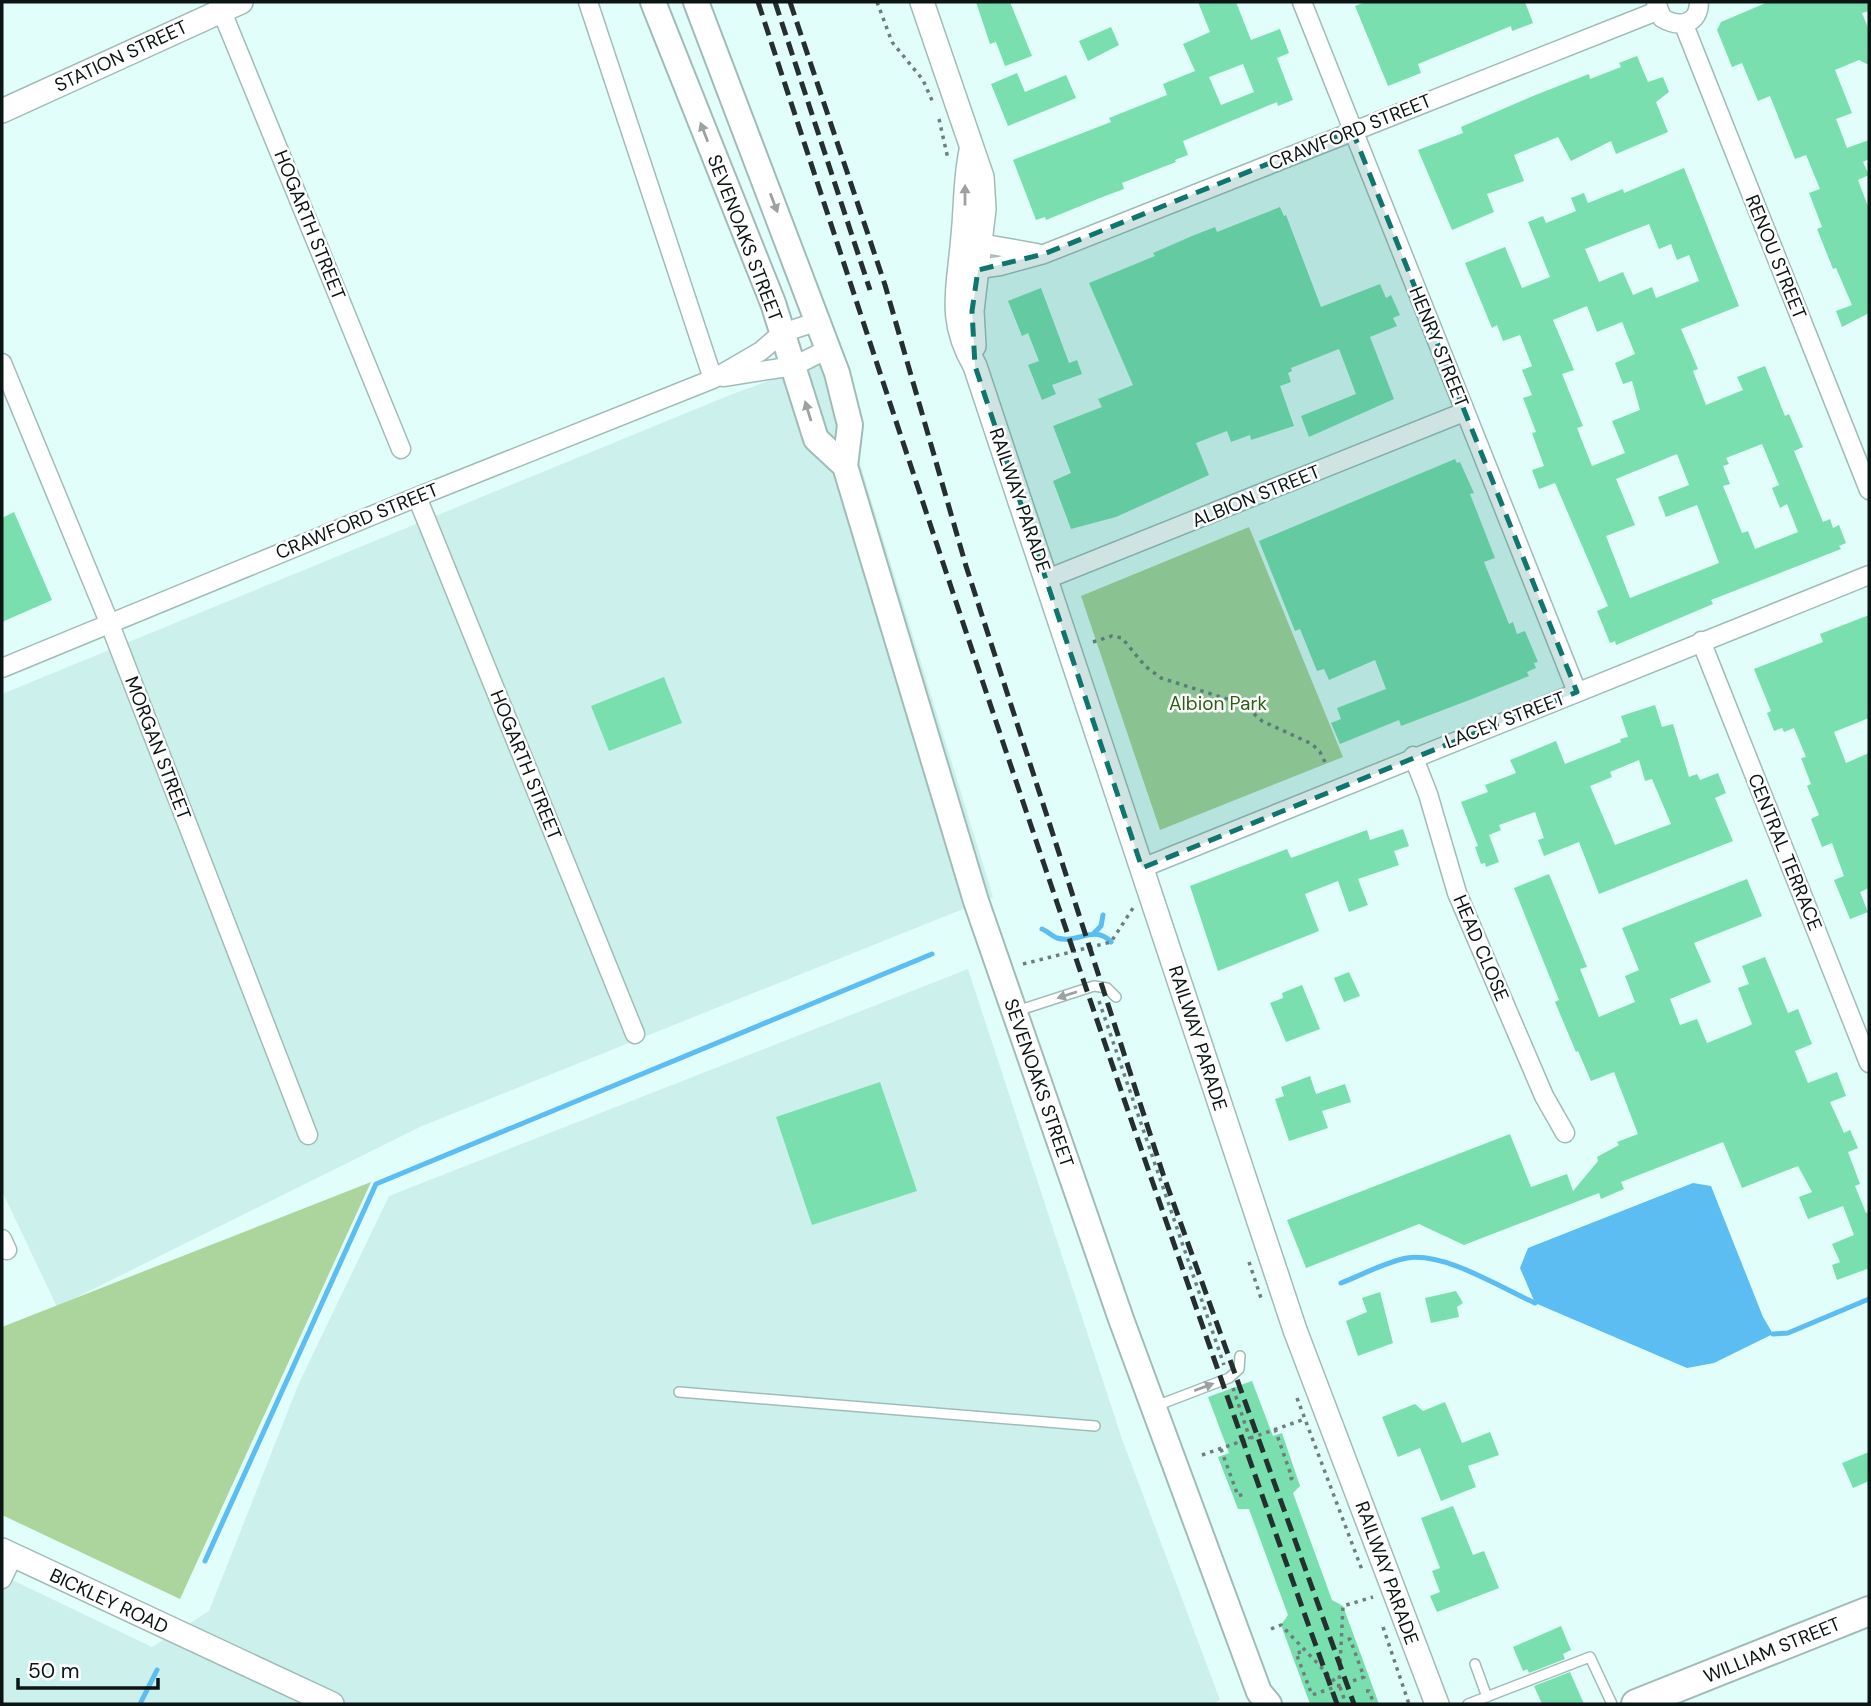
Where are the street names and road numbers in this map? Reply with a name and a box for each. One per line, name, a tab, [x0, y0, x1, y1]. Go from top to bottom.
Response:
street label: STATION STREET	[51, 14, 192, 98]
street label: CRAWFORD STREET	[1265, 88, 1435, 176]
street label: HOGARTH STREET	[269, 146, 352, 304]
street label: SEVENOAKS STREET	[702, 151, 788, 325]
street label: RENOU STREET	[1740, 191, 1812, 323]
street label: HENRY STREET	[1403, 283, 1475, 412]
street label: RAILWAY PARADE	[984, 425, 1056, 575]
street label: ALBION STREET	[1188, 459, 1324, 533]
street label: CRAWFORD STREET	[272, 477, 442, 565]
street label: MORGAN STREET	[119, 673, 197, 824]
street label: LACEY STREET	[1441, 685, 1569, 754]
street label: HOGARTH STREET	[485, 686, 568, 844]
street label: CENTRAL TERRACE	[1742, 770, 1828, 934]
street label: HEAD CLOSE	[1447, 891, 1515, 1005]
street label: RAILWAY PARADE	[1163, 962, 1233, 1114]
street label: SEVENOAKS STREET	[998, 995, 1080, 1171]
street label: RAILWAY PARADE	[1349, 1498, 1425, 1648]
street label: BICKLEY ROAD	[46, 1563, 172, 1639]
street label: WILLIAM STREET	[1700, 1611, 1845, 1689]

